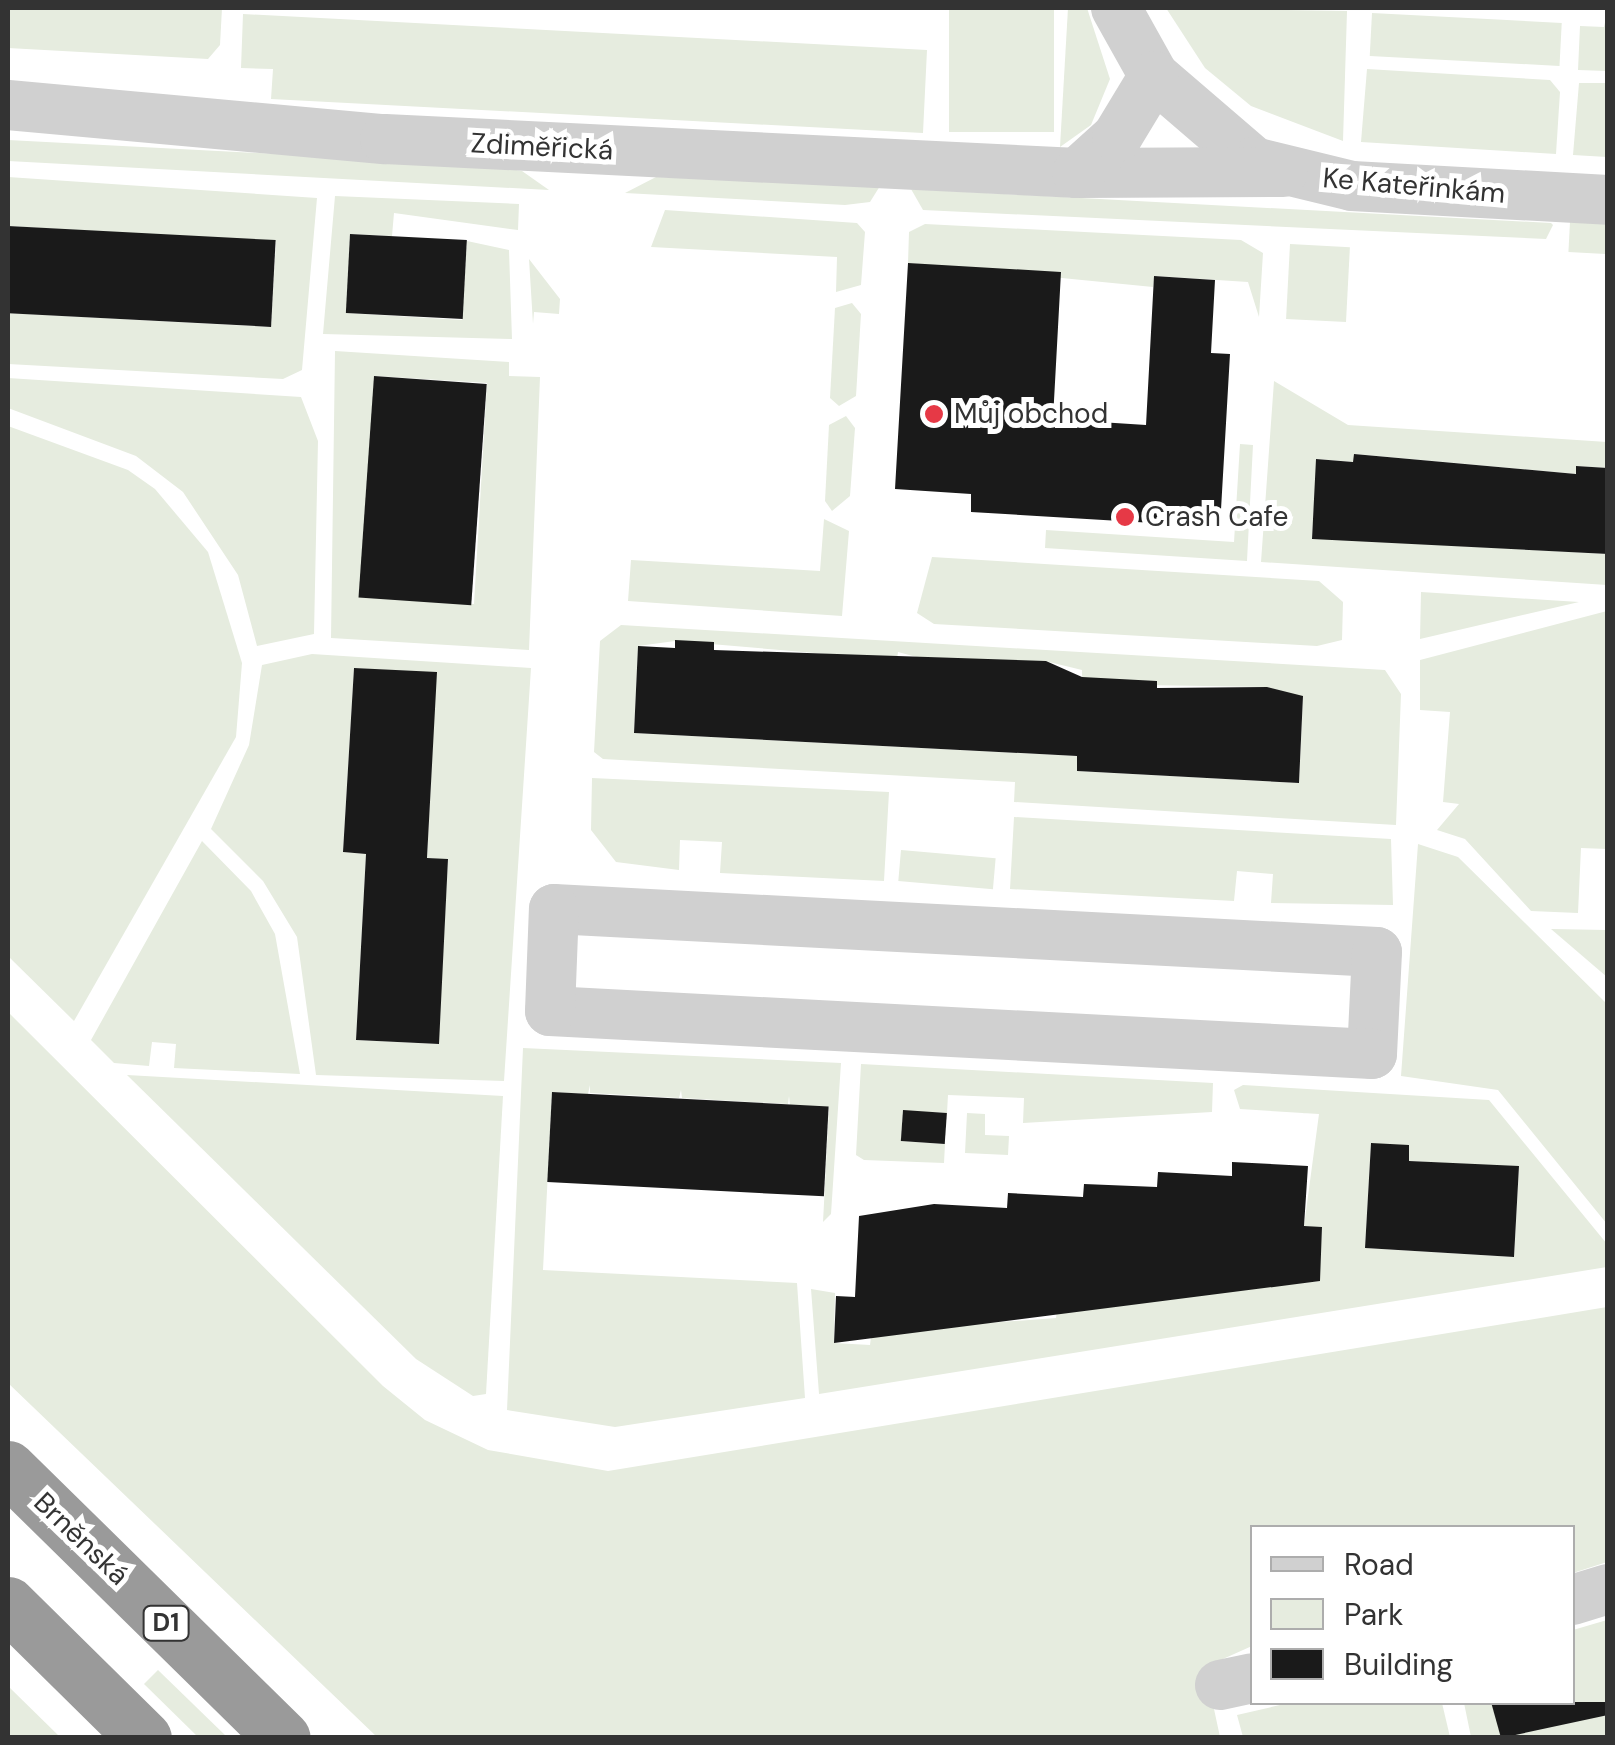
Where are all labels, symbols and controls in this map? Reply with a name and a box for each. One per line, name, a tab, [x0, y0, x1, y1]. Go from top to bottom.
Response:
street label: Zdiměřická	[470, 126, 614, 168]
street label: Ke Kateřinkám	[1321, 161, 1507, 211]
place label: Můj obchod	[954, 397, 1108, 431]
marker: Můj obchod	[923, 403, 945, 425]
place label: Crash Cafe	[1145, 500, 1288, 534]
marker: Crash Cafe	[1114, 506, 1136, 528]
street label: Brněnská	[27, 1486, 135, 1592]
legend	[1250, 1525, 1575, 1705]
text: Road	[1344, 1545, 1414, 1584]
text: Park	[1344, 1595, 1403, 1634]
road number: D1	[141, 1603, 191, 1643]
text: Building	[1344, 1645, 1453, 1684]

